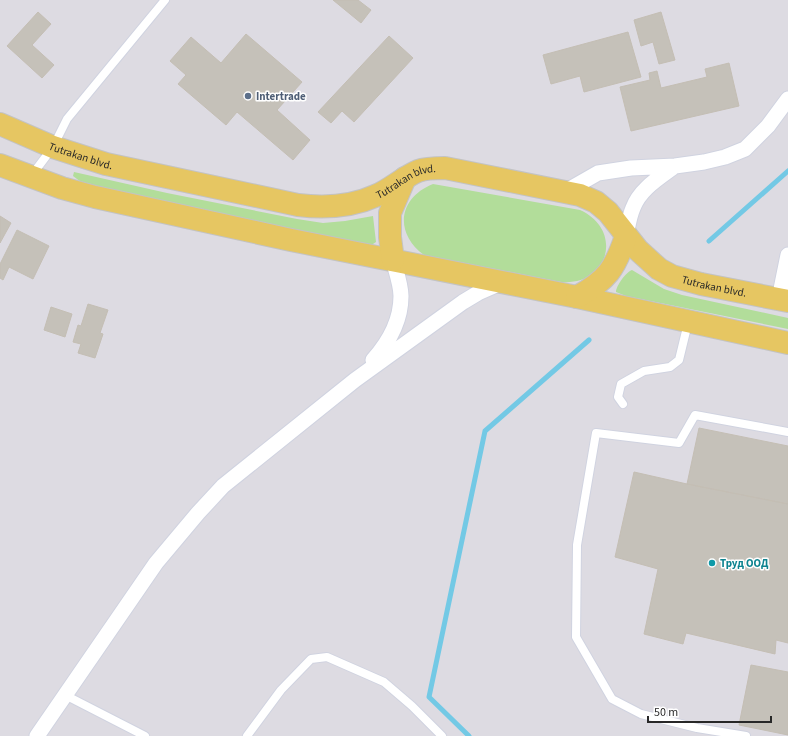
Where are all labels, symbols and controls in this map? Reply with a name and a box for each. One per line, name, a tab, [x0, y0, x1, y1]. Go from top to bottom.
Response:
place label: Intertrade	[256, 89, 306, 104]
marker: Intertrade	[243, 91, 253, 101]
street label: Tutrakan blvd.	[46, 139, 114, 173]
street label: Tutrakan blvd.	[373, 161, 436, 202]
street label: Tutrakan blvd.	[680, 272, 748, 300]
place label: Труд ООД	[720, 556, 769, 571]
marker: Труд ООД	[707, 558, 717, 568]
scale bar	[648, 698, 771, 724]
text: 50 m	[654, 704, 678, 721]

